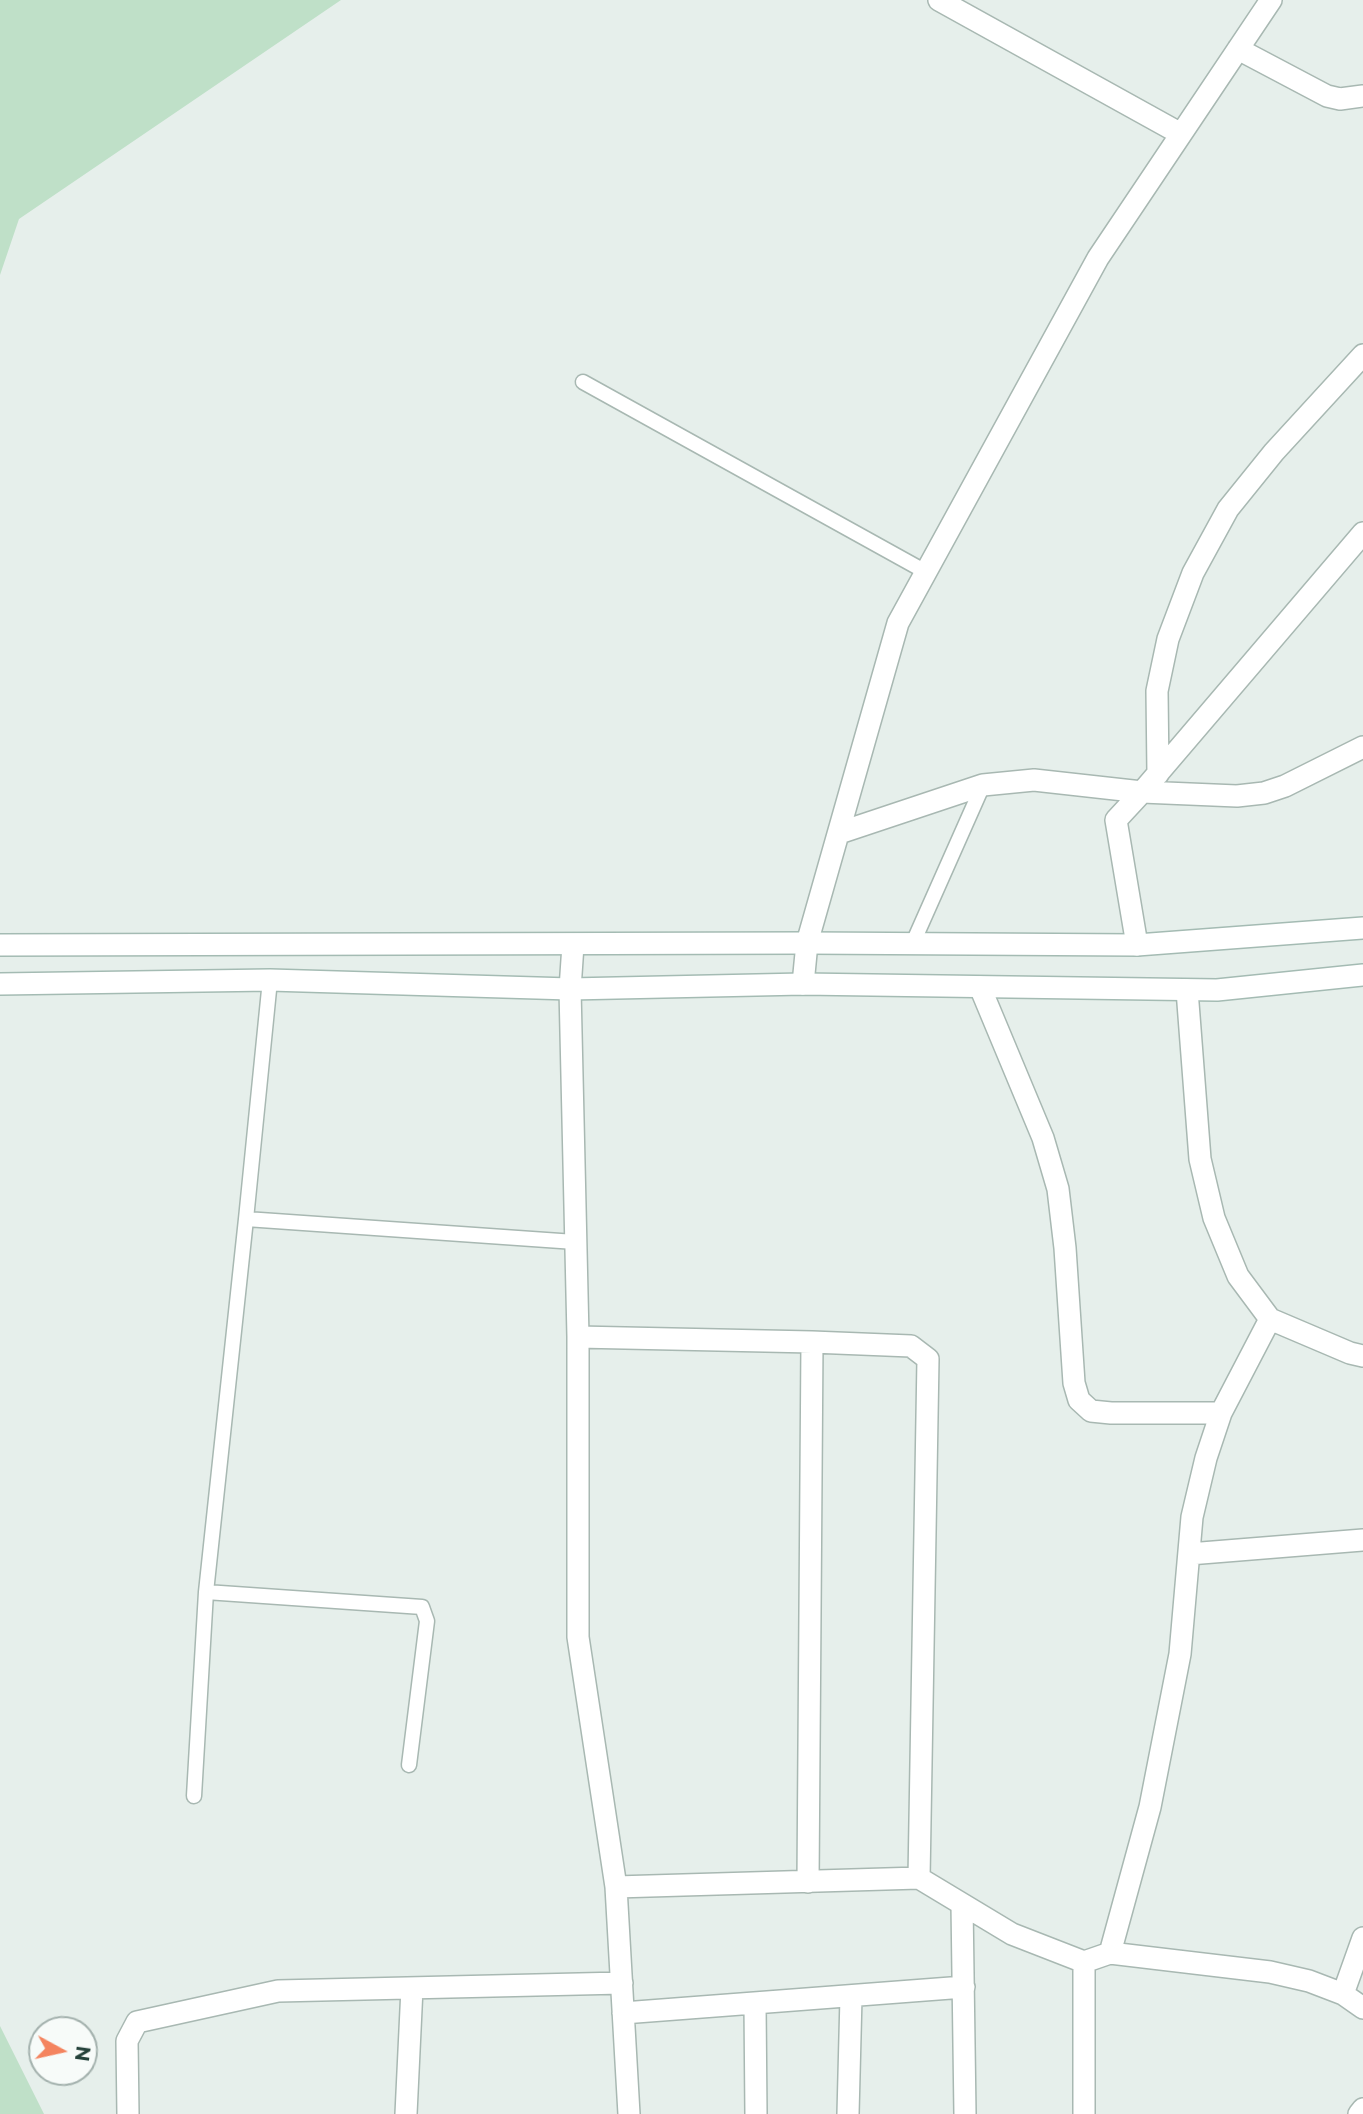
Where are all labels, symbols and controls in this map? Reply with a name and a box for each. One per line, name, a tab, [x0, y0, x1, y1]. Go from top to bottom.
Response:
north arrow	[28, 2016, 98, 2086]
text: N	[70, 2045, 95, 2063]

